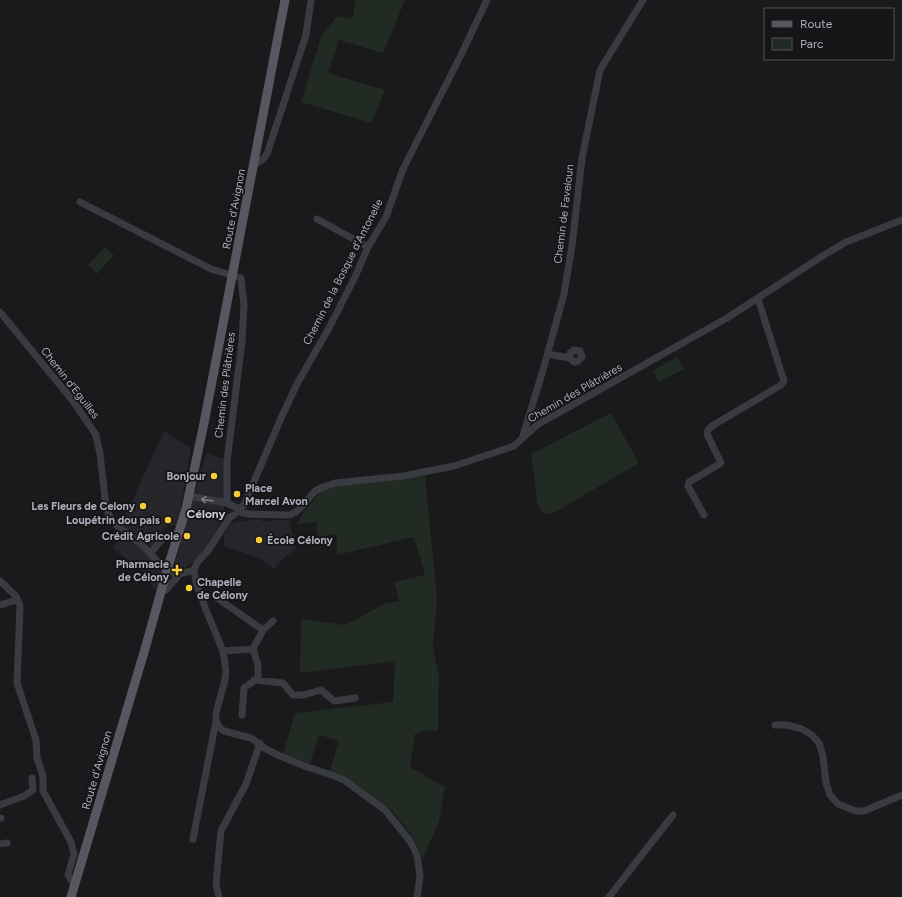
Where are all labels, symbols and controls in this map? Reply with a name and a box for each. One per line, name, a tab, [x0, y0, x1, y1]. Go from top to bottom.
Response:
legend	[764, 8, 894, 60]
text: Route	[800, 17, 833, 31]
text: Parc	[800, 37, 824, 51]
street label: Chemin de Faveloun	[551, 164, 577, 264]
street label: Route d'Avignon	[220, 168, 248, 250]
street label: Chemin de la Bosque d'Antonelle	[300, 197, 386, 347]
street label: Chemin des Plâtrières	[212, 331, 238, 439]
street label: Chemin d'Eguilles	[38, 345, 102, 421]
street label: Chemin des Plâtrières	[525, 361, 625, 425]
place label: Bonjour	[167, 470, 207, 483]
marker: Bonjour	[209, 471, 219, 481]
place label: Place Marcel Avon	[245, 482, 308, 508]
marker: Place Marcel Avon	[232, 489, 242, 499]
one-way arrow	[201, 495, 214, 503]
place label: Les Fleurs de Celony	[31, 500, 136, 513]
marker: Les Fleurs de Celony	[138, 501, 148, 511]
district label: Célony	[187, 507, 226, 521]
place label: Loupétrin dou paìs	[66, 514, 160, 527]
marker: Loupétrin dou paìs	[163, 515, 173, 525]
place label: Crédit Agricole	[102, 530, 179, 543]
marker: Crédit Agricole	[182, 531, 192, 541]
place label: École Célony	[267, 533, 334, 547]
marker: École Célony	[254, 535, 264, 545]
place label: Pharmacie de Célony	[116, 558, 170, 584]
marker: Pharmacie de Célony	[172, 565, 182, 575]
place label: Chapelle de Célony	[197, 576, 249, 602]
marker: Chapelle de Célony	[184, 583, 194, 593]
street label: Route d'Avignon	[80, 729, 114, 811]

